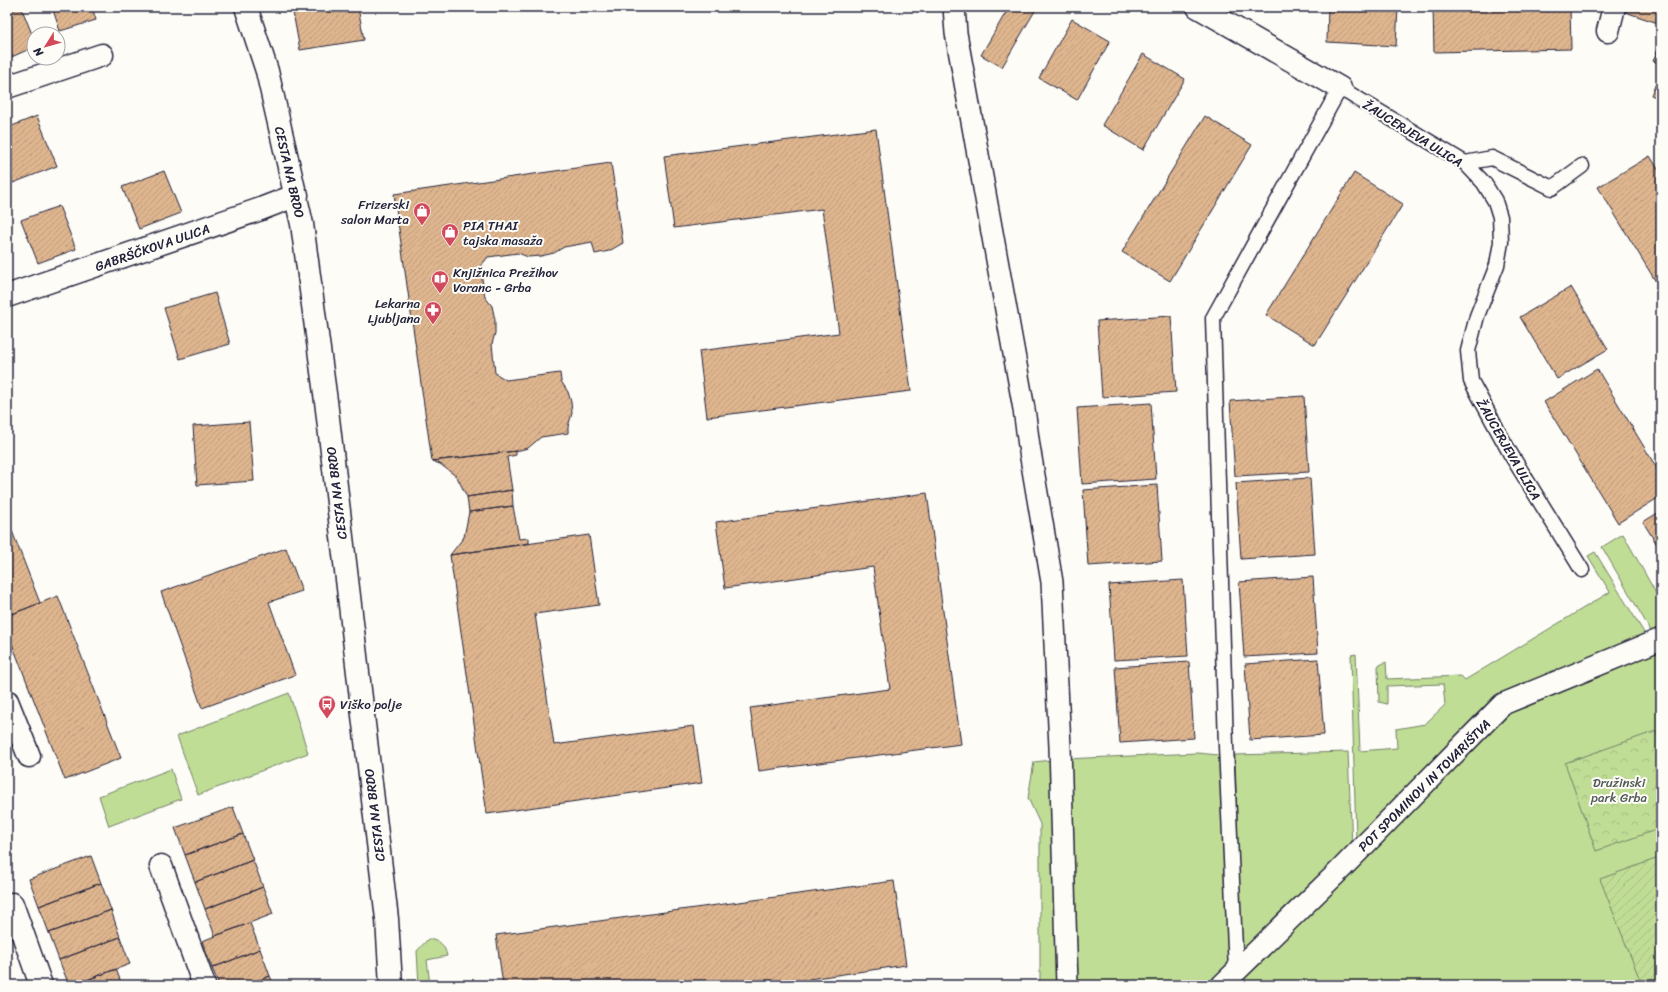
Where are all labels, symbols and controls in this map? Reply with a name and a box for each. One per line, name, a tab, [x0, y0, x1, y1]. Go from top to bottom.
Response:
north arrow	[26, 26, 66, 66]
text: N	[28, 43, 49, 61]
street label: ŽAUCERJEVA ULICA	[1358, 93, 1467, 174]
street label: CESTA NA BRDO	[268, 124, 311, 220]
place label: Frizerski salon Marta	[340, 193, 409, 231]
shop icon: Frizerski salon Marta	[412, 201, 432, 226]
place label: PIA THAI tajska masaža	[463, 214, 543, 252]
street label: GABRŠČKOVA ULICA	[92, 217, 213, 278]
shop icon: PIA THAI tajska masaža	[440, 222, 460, 247]
place label: Knjižnica Prežihov Voranc - Grba	[453, 261, 559, 299]
library icon: Knjižnica Prežihov Voranc - Grba	[430, 269, 450, 294]
place label: Lekarna Ljubljana	[368, 292, 420, 330]
pharmacy icon: Lekarna Ljubljana	[423, 300, 443, 325]
street label: ŽAUCERJEVA ULICA	[1470, 394, 1547, 505]
street label: CESTA NA BRDO	[319, 445, 354, 541]
place label: Viško polje	[340, 693, 402, 716]
bus stop icon: Viško polje	[317, 694, 337, 719]
street label: POT SPOMINOV IN TOVARIŠTVA	[1353, 714, 1496, 857]
street label: CESTA NA BRDO	[357, 767, 392, 863]
park label: Družinski park Grba	[1590, 771, 1647, 809]

